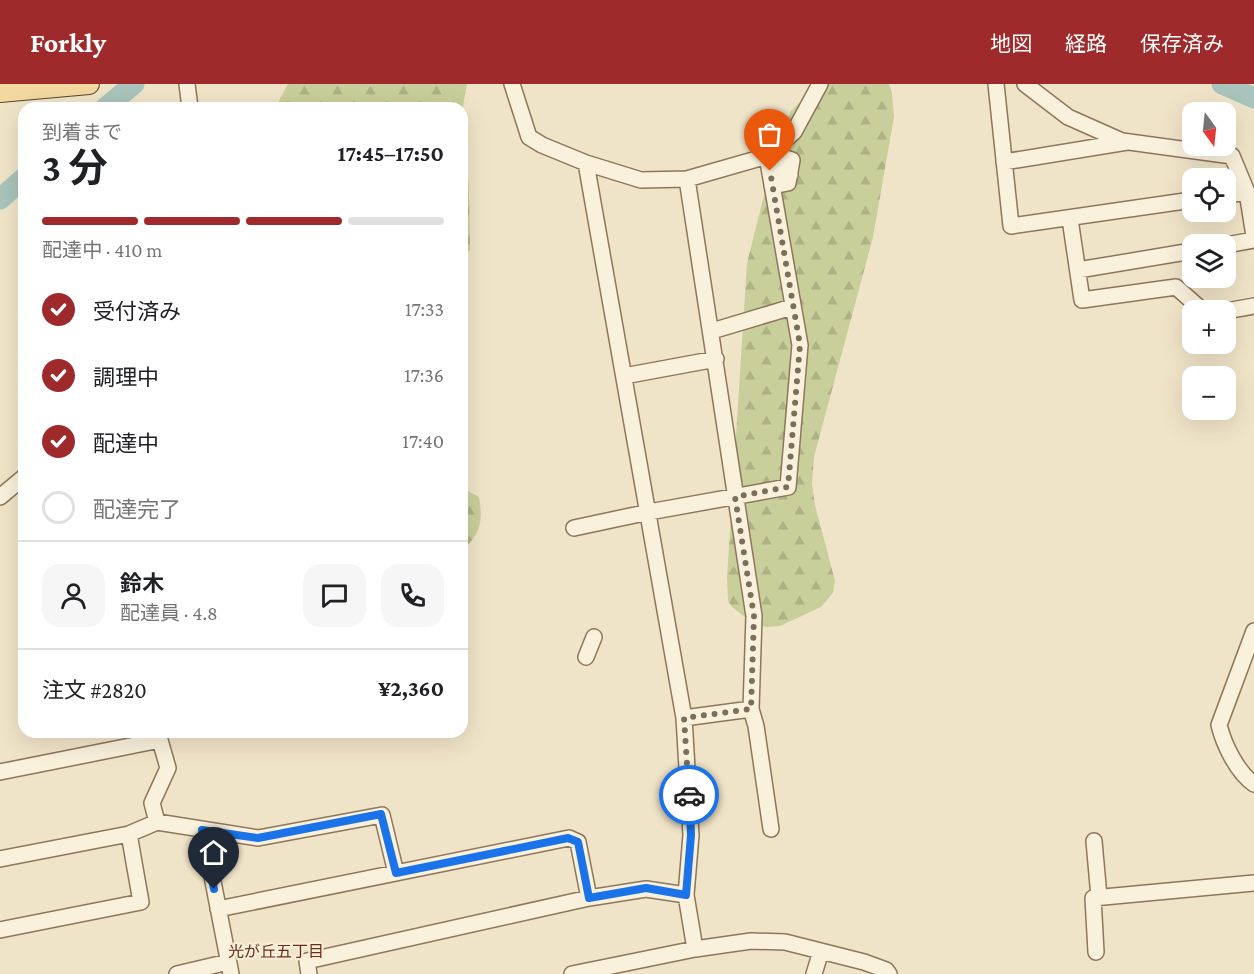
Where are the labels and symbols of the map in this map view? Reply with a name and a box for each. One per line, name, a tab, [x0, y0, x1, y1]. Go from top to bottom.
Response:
north arrow	[1182, 102, 1236, 156]
pin	[744, 109, 795, 171]
courier	[659, 765, 719, 825]
pin	[188, 827, 239, 889]
district label: 光が丘五丁目	[228, 943, 324, 960]

